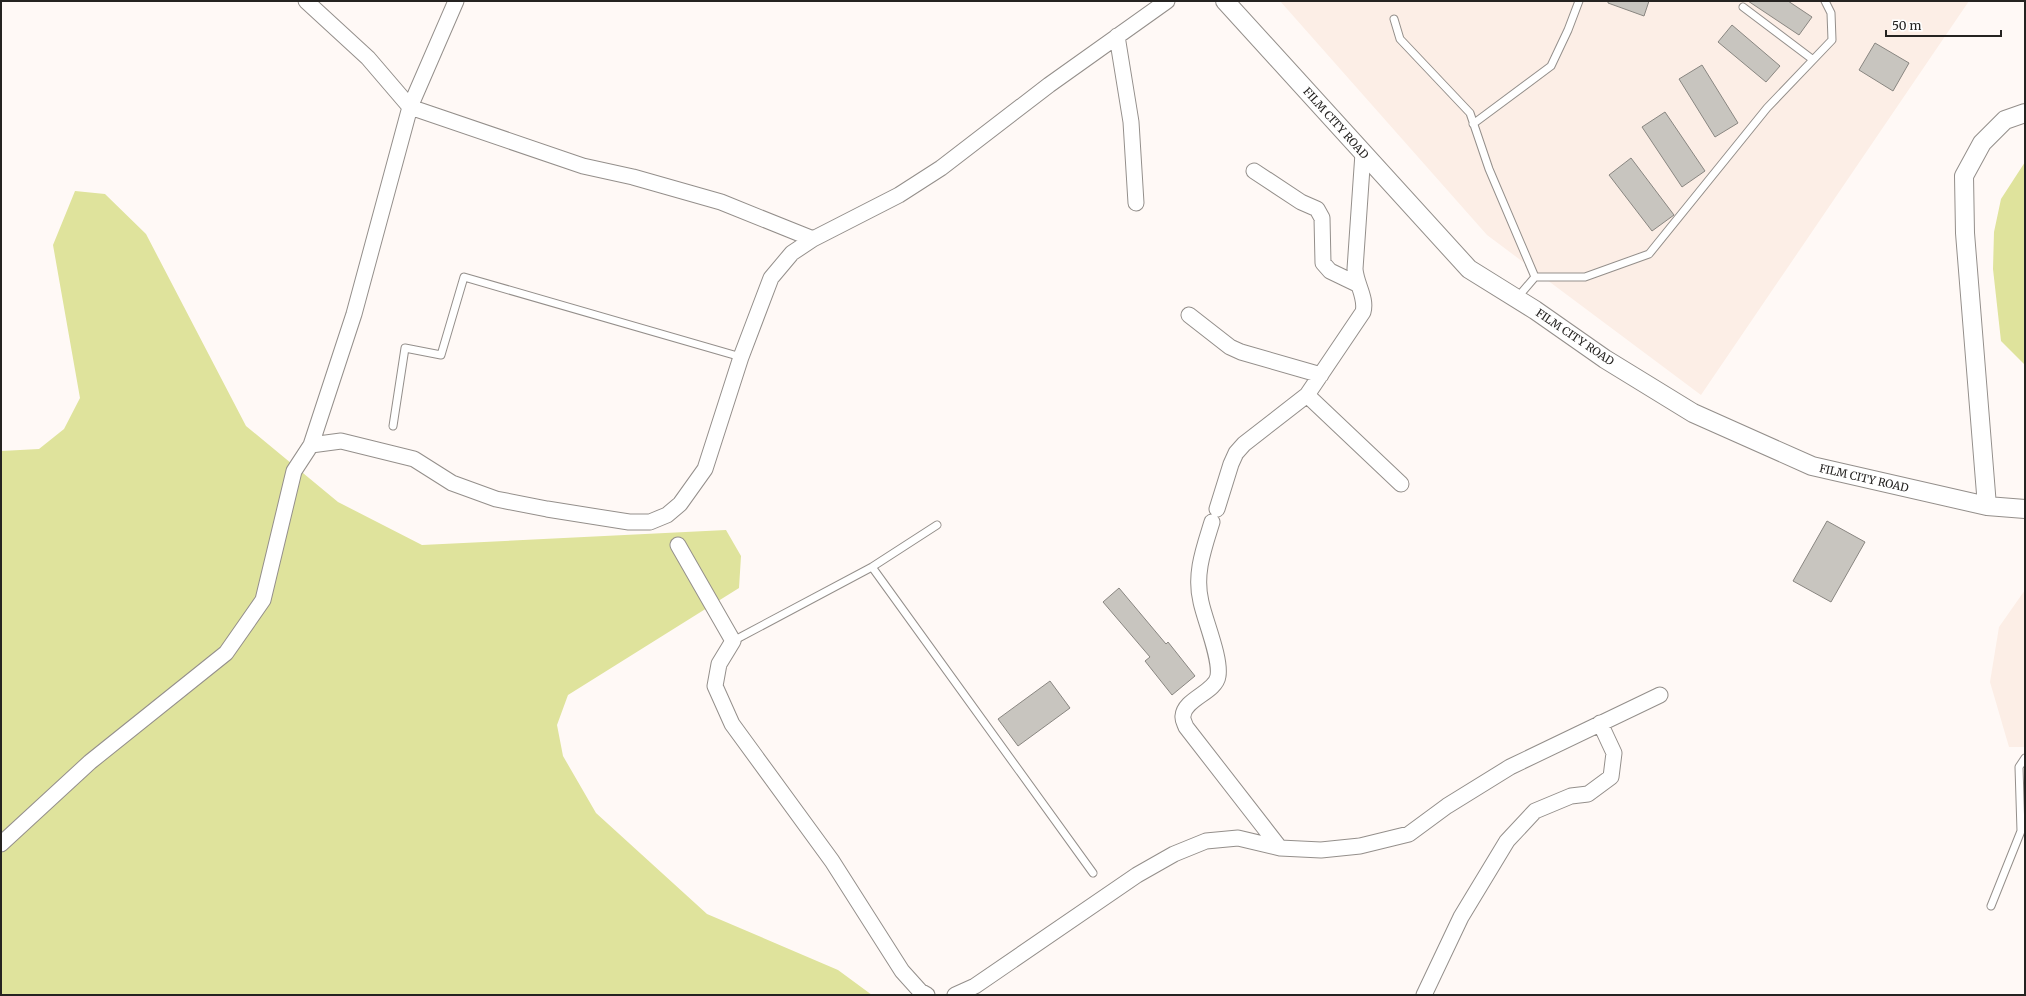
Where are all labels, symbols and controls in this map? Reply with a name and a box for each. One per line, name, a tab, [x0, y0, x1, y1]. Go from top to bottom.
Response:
scale bar	[1886, 12, 2001, 38]
text: 50 m	[1892, 18, 1921, 33]
street label: FILM CITY ROAD	[1300, 84, 1372, 162]
street label: FILM CITY ROAD	[1533, 306, 1617, 368]
street label: FILM CITY ROAD	[1818, 461, 1910, 495]

